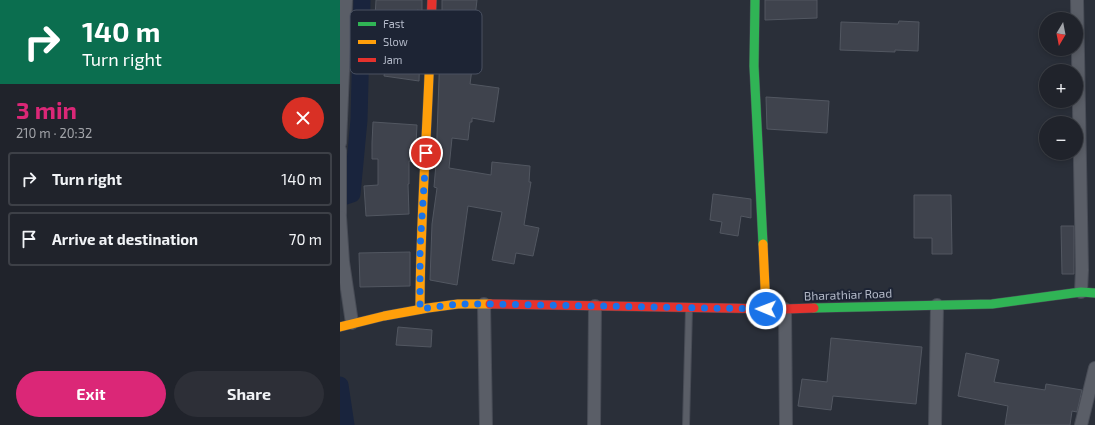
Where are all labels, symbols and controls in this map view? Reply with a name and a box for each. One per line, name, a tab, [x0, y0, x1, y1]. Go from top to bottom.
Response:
legend	[350, 10, 482, 74]
north arrow	[1039, 12, 1083, 56]
map controls	[1039, 12, 1083, 160]
text: 140 m	[82, 14, 160, 48]
icon: right	[16, 16, 68, 68]
text: Fast	[383, 17, 405, 30]
text: Slow	[383, 35, 408, 48]
text: Turn right	[82, 48, 162, 70]
text: Jam	[383, 53, 402, 66]
button: +	[1039, 64, 1083, 108]
text: 3 min	[16, 95, 77, 124]
button: close	[282, 97, 324, 139]
button: −	[1039, 116, 1083, 160]
text: 210 m · 20:32	[16, 125, 92, 141]
pin	[409, 136, 443, 170]
icon: arrive	[415, 142, 437, 164]
icon: right	[18, 168, 40, 190]
text: Turn right	[52, 170, 122, 188]
text: 140 m	[281, 170, 322, 188]
icon: arrive	[18, 228, 40, 250]
text: Arrive at destination	[52, 230, 198, 248]
text: 70 m	[289, 230, 322, 248]
street label: Bharathiar Road	[804, 285, 892, 303]
position arrow	[745, 288, 787, 330]
button: Exit	[16, 371, 166, 417]
button: Share	[174, 371, 324, 417]

